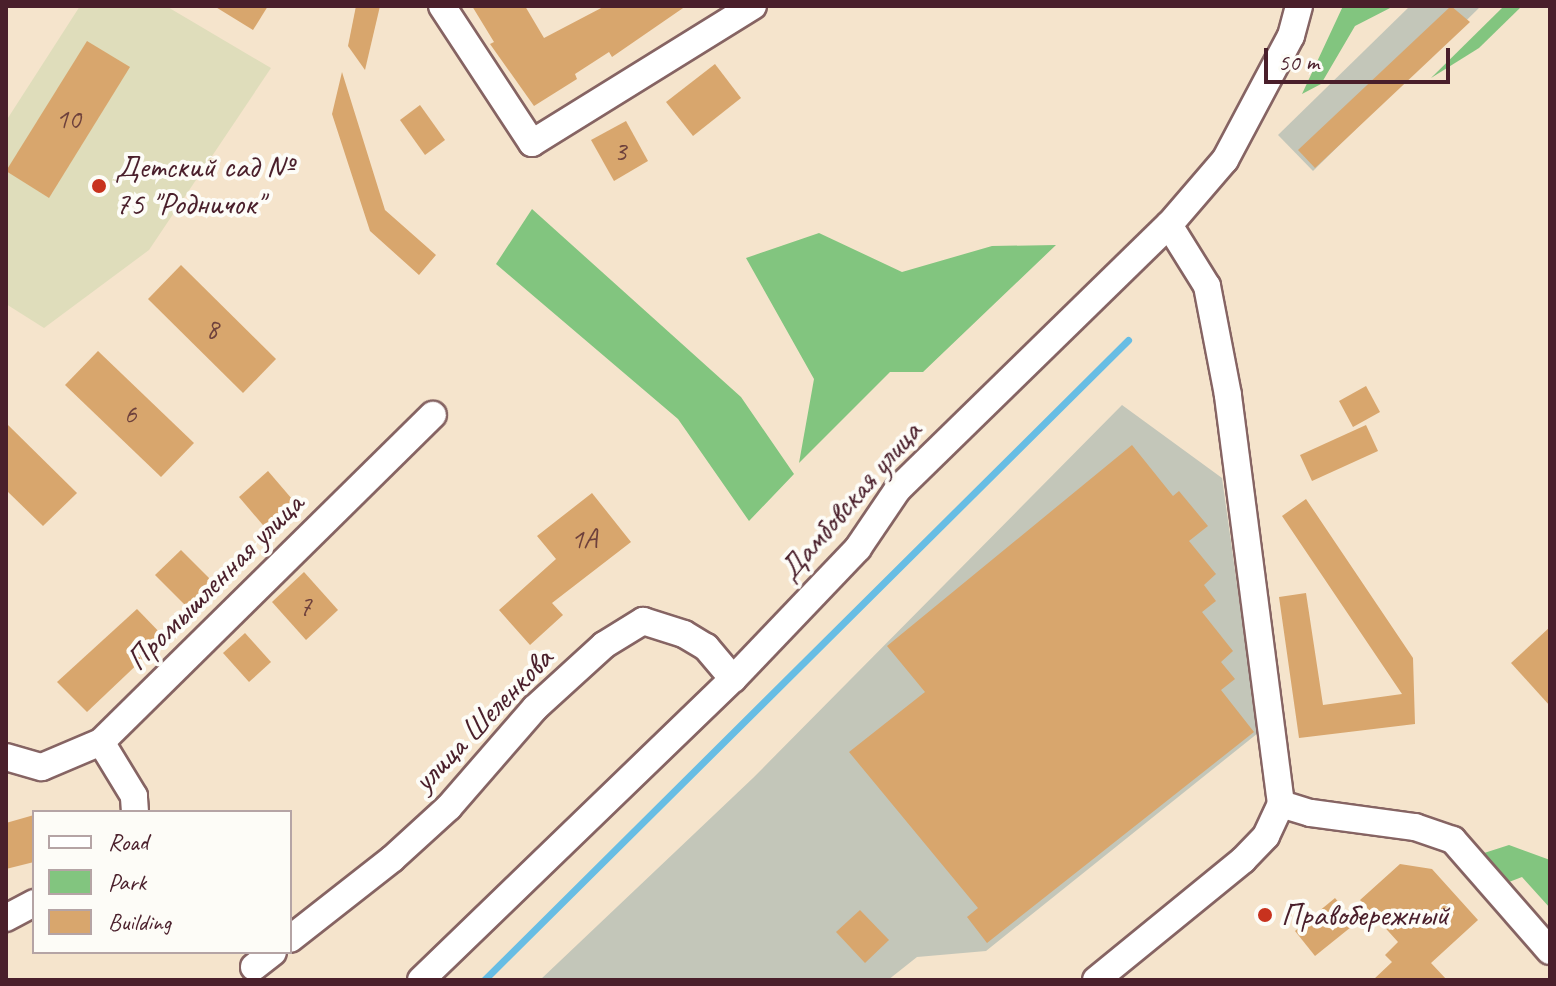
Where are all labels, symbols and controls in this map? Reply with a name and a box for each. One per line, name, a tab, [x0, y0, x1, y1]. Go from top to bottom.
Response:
scale bar	[1268, 32, 1454, 82]
text: 50 m	[1278, 47, 1319, 77]
house number: 10	[55, 102, 81, 136]
house number: 3	[614, 134, 626, 168]
place label: Детский сад № 75 "Родничок"	[115, 149, 293, 224]
marker: Детский сад № 75 "Родничок"	[90, 177, 108, 195]
house number: 8	[206, 312, 218, 346]
house number: 6	[124, 397, 136, 431]
street label: Дамбовская улица	[770, 413, 930, 589]
street label: Промышленная улица	[118, 485, 312, 679]
house number: 1А	[571, 522, 597, 556]
house number: 7	[299, 589, 311, 623]
street label: улица Шеленкова	[405, 640, 561, 800]
legend	[32, 810, 292, 954]
text: Road	[108, 827, 148, 857]
text: Park	[108, 867, 146, 897]
place label: Правобережный	[1281, 896, 1449, 934]
marker: Правобережный	[1256, 906, 1274, 924]
text: Building	[108, 907, 171, 937]

